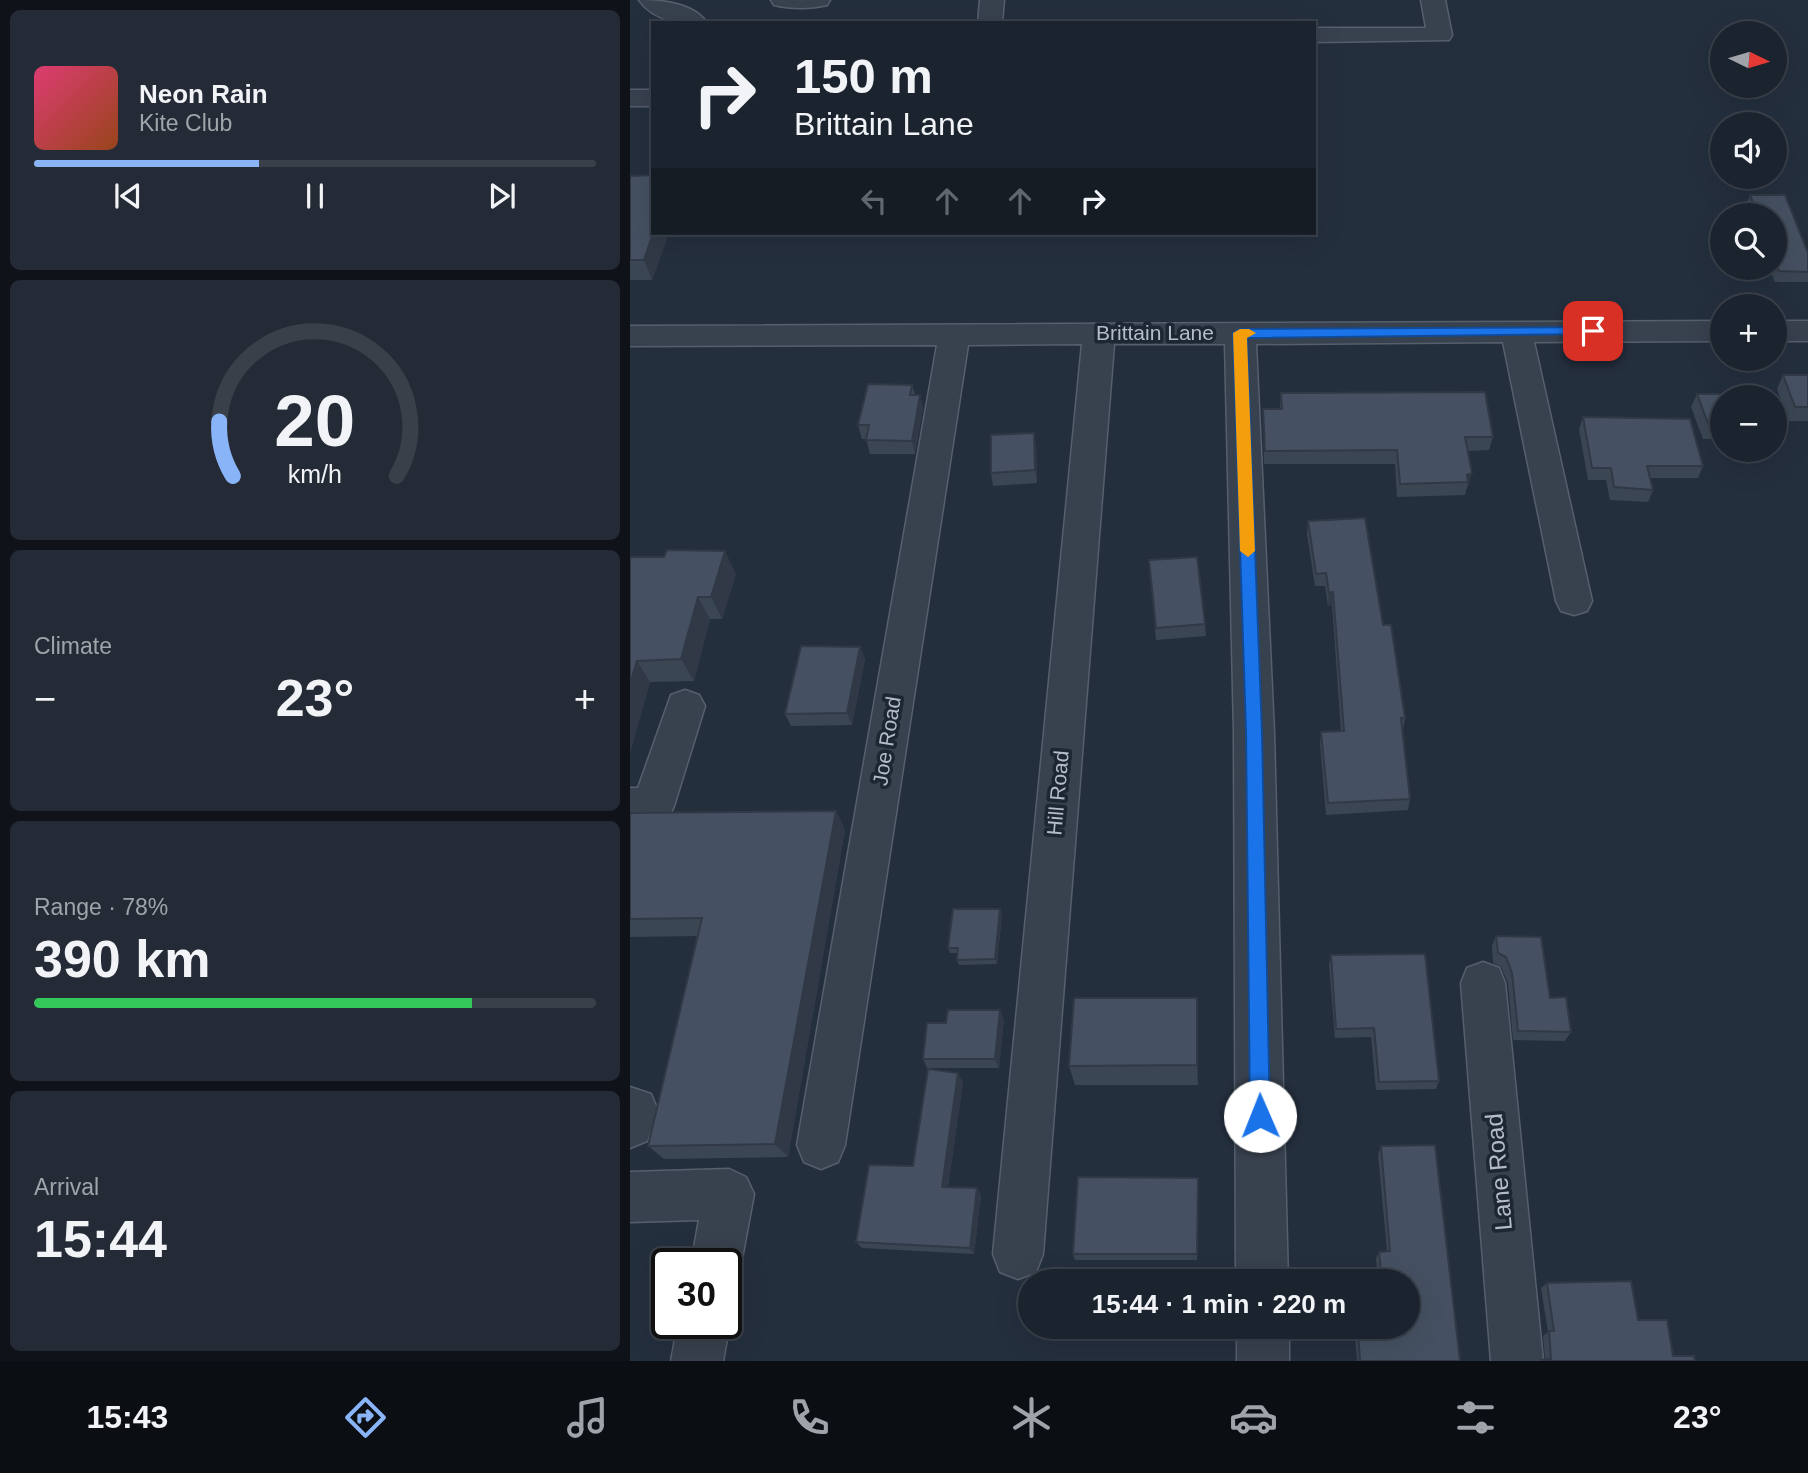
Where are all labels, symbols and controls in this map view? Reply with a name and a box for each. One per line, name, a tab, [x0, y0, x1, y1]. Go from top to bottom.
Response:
north arrow	[1710, 21, 1787, 98]
map controls	[1710, 21, 1787, 462]
icon: right	[679, 49, 770, 140]
text: 150 m	[794, 49, 933, 103]
text: Neon Rain	[139, 79, 268, 109]
text: Brittain Lane	[794, 106, 974, 142]
text: Kite Club	[139, 110, 232, 136]
button: sound	[1710, 112, 1787, 189]
icon: previous	[109, 177, 147, 215]
icon: pause	[296, 177, 334, 215]
icon: next	[483, 177, 521, 215]
icon: left	[855, 182, 893, 220]
icon: ahead	[928, 182, 966, 220]
icon: ahead	[1001, 182, 1039, 220]
icon: right	[1074, 182, 1112, 220]
button: search	[1710, 203, 1787, 280]
button: +	[1710, 294, 1787, 371]
pin	[1563, 301, 1623, 361]
icon: arrive	[1574, 312, 1612, 350]
street label: Brittain Lane	[1096, 321, 1214, 344]
text: 20	[275, 381, 355, 462]
button: −	[1710, 385, 1787, 462]
text: km/h	[288, 460, 342, 488]
text: Climate	[34, 633, 112, 659]
text: 23°	[276, 669, 354, 727]
text: −	[34, 678, 56, 720]
text: +	[574, 678, 596, 720]
street label: Joe Road	[868, 695, 905, 787]
street label: Hill Road	[1042, 750, 1073, 836]
text: Range · 78%	[34, 894, 168, 920]
text: 390 km	[34, 930, 210, 988]
position arrow	[1223, 1079, 1297, 1153]
street label: Lane Road	[1480, 1112, 1517, 1232]
text: Arrival	[34, 1174, 99, 1200]
text: 15:44	[34, 1210, 167, 1268]
speed limit sign: 30	[651, 1248, 742, 1339]
text: 15:44 · 1 min · 220 m	[1092, 1289, 1346, 1319]
icon: directions	[341, 1393, 390, 1442]
icon: music	[563, 1393, 612, 1442]
icon: phone	[785, 1393, 834, 1442]
icon: climate	[1007, 1393, 1056, 1442]
icon: car	[1229, 1393, 1278, 1442]
icon: filters	[1451, 1393, 1500, 1442]
text: 15:43	[86, 1399, 168, 1435]
text: 23°	[1673, 1399, 1722, 1435]

